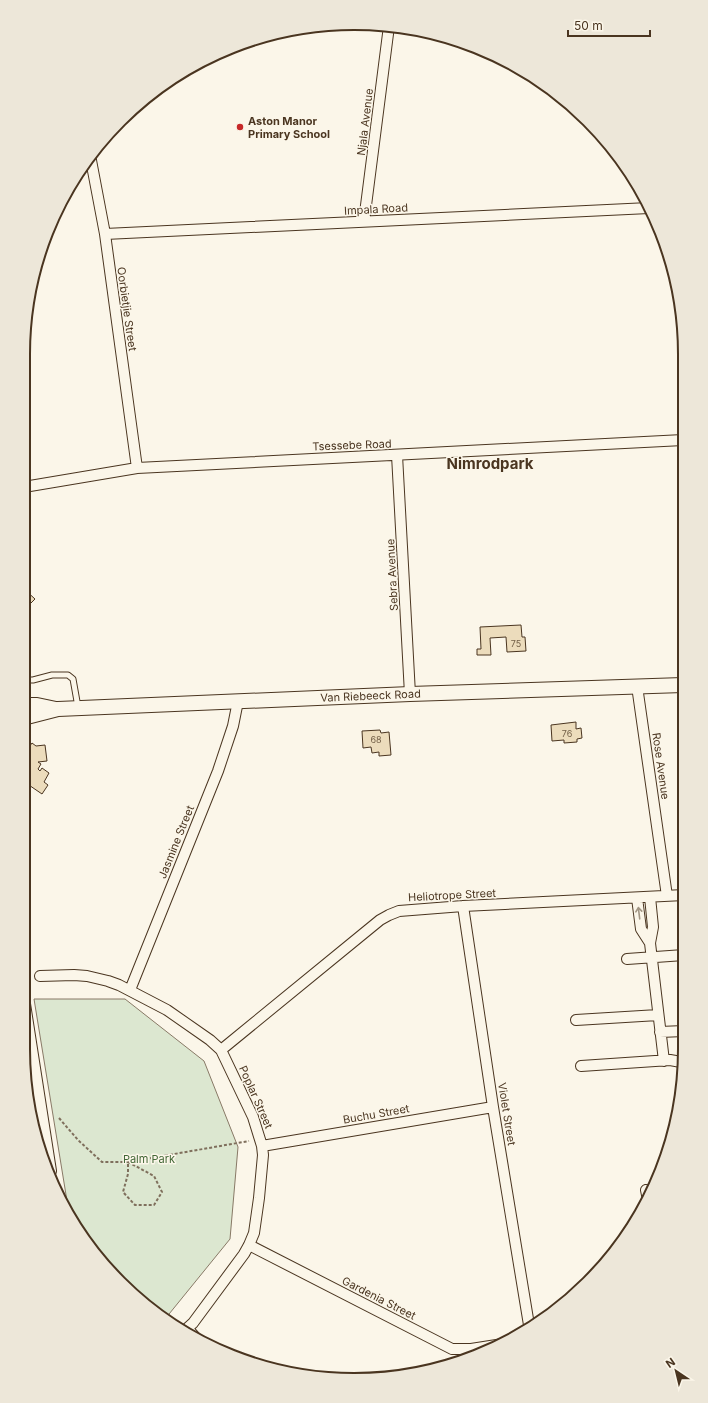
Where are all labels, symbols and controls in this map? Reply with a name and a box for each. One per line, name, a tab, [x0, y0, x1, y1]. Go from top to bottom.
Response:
scale bar	[568, 12, 650, 38]
text: 50 m	[574, 18, 603, 33]
street label: Njala Avenue	[354, 88, 376, 156]
place label: Aston Manor Primary School	[248, 114, 330, 141]
marker: Aston Manor Primary School	[235, 122, 245, 132]
street label: Impala Road	[344, 200, 408, 218]
street label: Oorbietjie Street	[114, 266, 140, 352]
street label: Tsessebe Road	[312, 437, 392, 453]
district label: Nimrodpark	[447, 454, 534, 473]
street label: Sebra Avenue	[383, 539, 401, 611]
house number: 75	[511, 638, 521, 649]
street label: Van Riebeeck Road	[320, 687, 421, 705]
house number: 76	[562, 728, 573, 739]
street label: Rose Avenue	[649, 732, 673, 800]
house number: 68	[370, 734, 382, 745]
street label: Jasmine Street	[155, 803, 197, 881]
street label: Heliotrope Street	[408, 886, 497, 904]
one-way arrow	[636, 907, 643, 920]
street label: Poplar Street	[236, 1063, 276, 1131]
street label: Violet Street	[495, 1081, 519, 1147]
street label: Buchu Street	[342, 1101, 411, 1127]
park label: Palm Park	[123, 1152, 175, 1166]
street label: Gardenia Street	[340, 1273, 419, 1323]
north arrow	[656, 1351, 696, 1391]
text: N	[663, 1355, 678, 1371]

